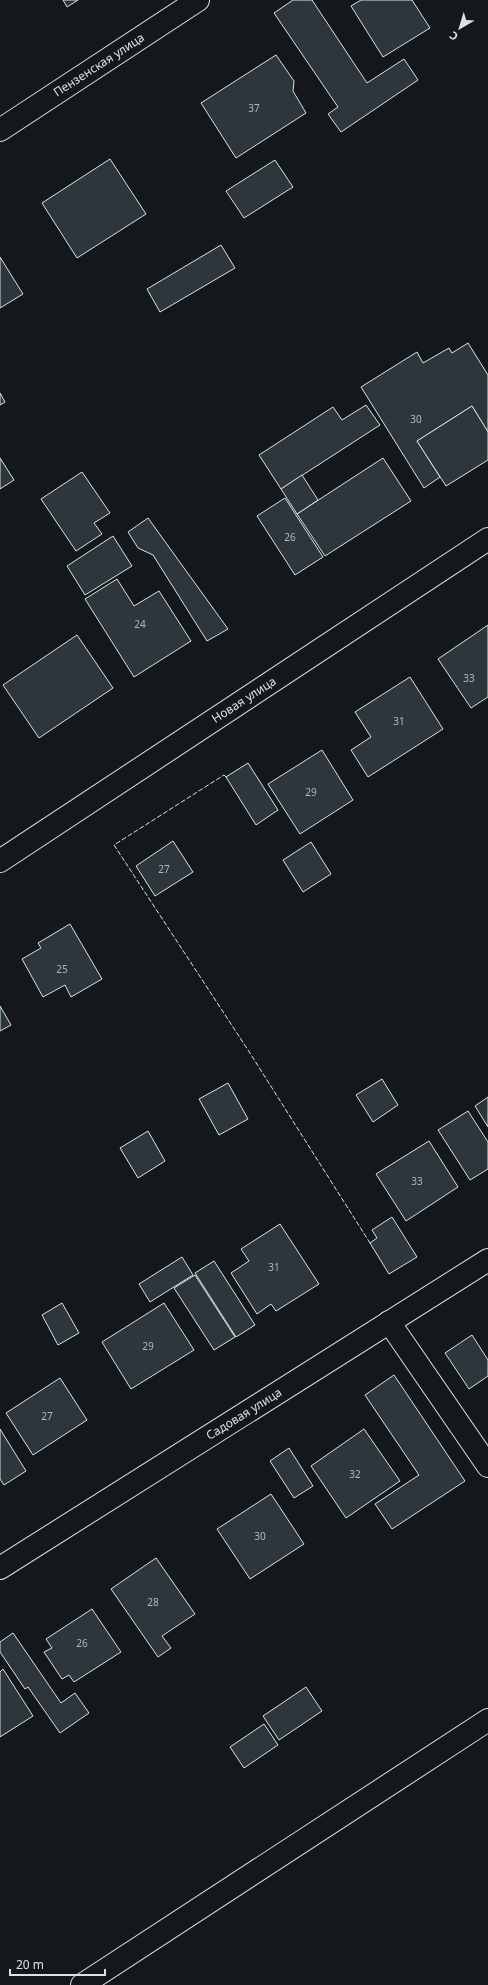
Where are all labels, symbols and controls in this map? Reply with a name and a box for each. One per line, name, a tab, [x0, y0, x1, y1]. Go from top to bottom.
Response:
north arrow	[440, 8, 480, 48]
text: С	[446, 28, 461, 44]
street label: Пензенская улица	[50, 29, 148, 100]
house number: 37	[248, 101, 260, 115]
house number: 30	[410, 412, 422, 426]
house number: 26	[284, 530, 296, 544]
house number: 24	[134, 617, 146, 631]
house number: 33	[463, 671, 475, 685]
street label: Новая улица	[208, 672, 279, 727]
house number: 31	[393, 714, 405, 728]
house number: 29	[305, 785, 317, 799]
house number: 27	[158, 862, 170, 876]
house number: 25	[56, 962, 68, 976]
house number: 33	[411, 1174, 423, 1188]
house number: 31	[268, 1260, 280, 1274]
house number: 29	[142, 1339, 154, 1353]
street label: Садовая улица	[203, 1384, 285, 1444]
house number: 27	[41, 1409, 53, 1423]
house number: 32	[349, 1467, 361, 1481]
house number: 30	[254, 1529, 266, 1543]
house number: 28	[147, 1595, 159, 1609]
house number: 26	[76, 1636, 88, 1650]
scale bar	[10, 1951, 105, 1977]
text: 20 m	[16, 1956, 44, 1973]

